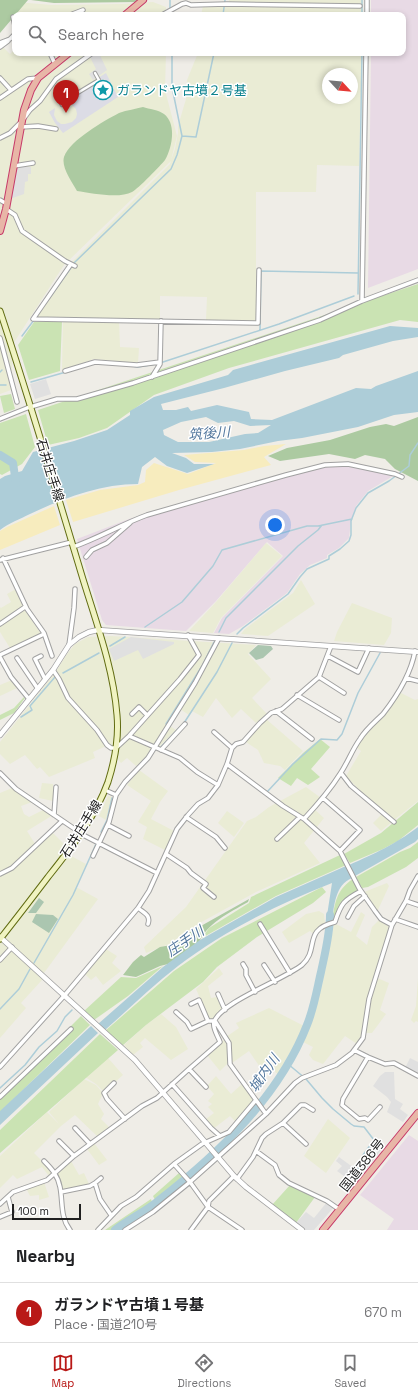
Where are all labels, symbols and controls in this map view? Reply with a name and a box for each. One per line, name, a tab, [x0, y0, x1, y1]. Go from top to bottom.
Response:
search box	[12, 12, 406, 56]
icon: search	[26, 23, 48, 45]
text: Search here	[58, 25, 144, 44]
north arrow	[322, 68, 358, 104]
place icon: ガランドヤ古墳２号基	[92, 79, 114, 101]
pin: 1	[53, 80, 79, 113]
place label: ガランドヤ古墳２号基	[117, 82, 247, 99]
water label: 筑後川	[187, 422, 233, 443]
street label: 石井庄手線	[32, 436, 68, 504]
your location	[265, 515, 285, 535]
street label: 石井庄手線	[57, 797, 105, 861]
water label: 庄手川	[163, 921, 209, 960]
water label: 城内川	[245, 1049, 285, 1095]
street label: 国道386号	[336, 1135, 388, 1195]
scale bar	[12, 1202, 81, 1221]
text: 100 m	[18, 1204, 49, 1218]
text: Nearby	[16, 1245, 75, 1267]
text: ガランドヤ古墳１号基	[54, 1295, 204, 1314]
text: 1	[26, 1304, 32, 1321]
text: 670 m	[364, 1304, 402, 1321]
text: Place · 国道210号	[54, 1316, 158, 1333]
tab: Map	[52, 1352, 74, 1390]
tab: Directions	[177, 1352, 231, 1390]
tab: Saved	[334, 1352, 366, 1390]

